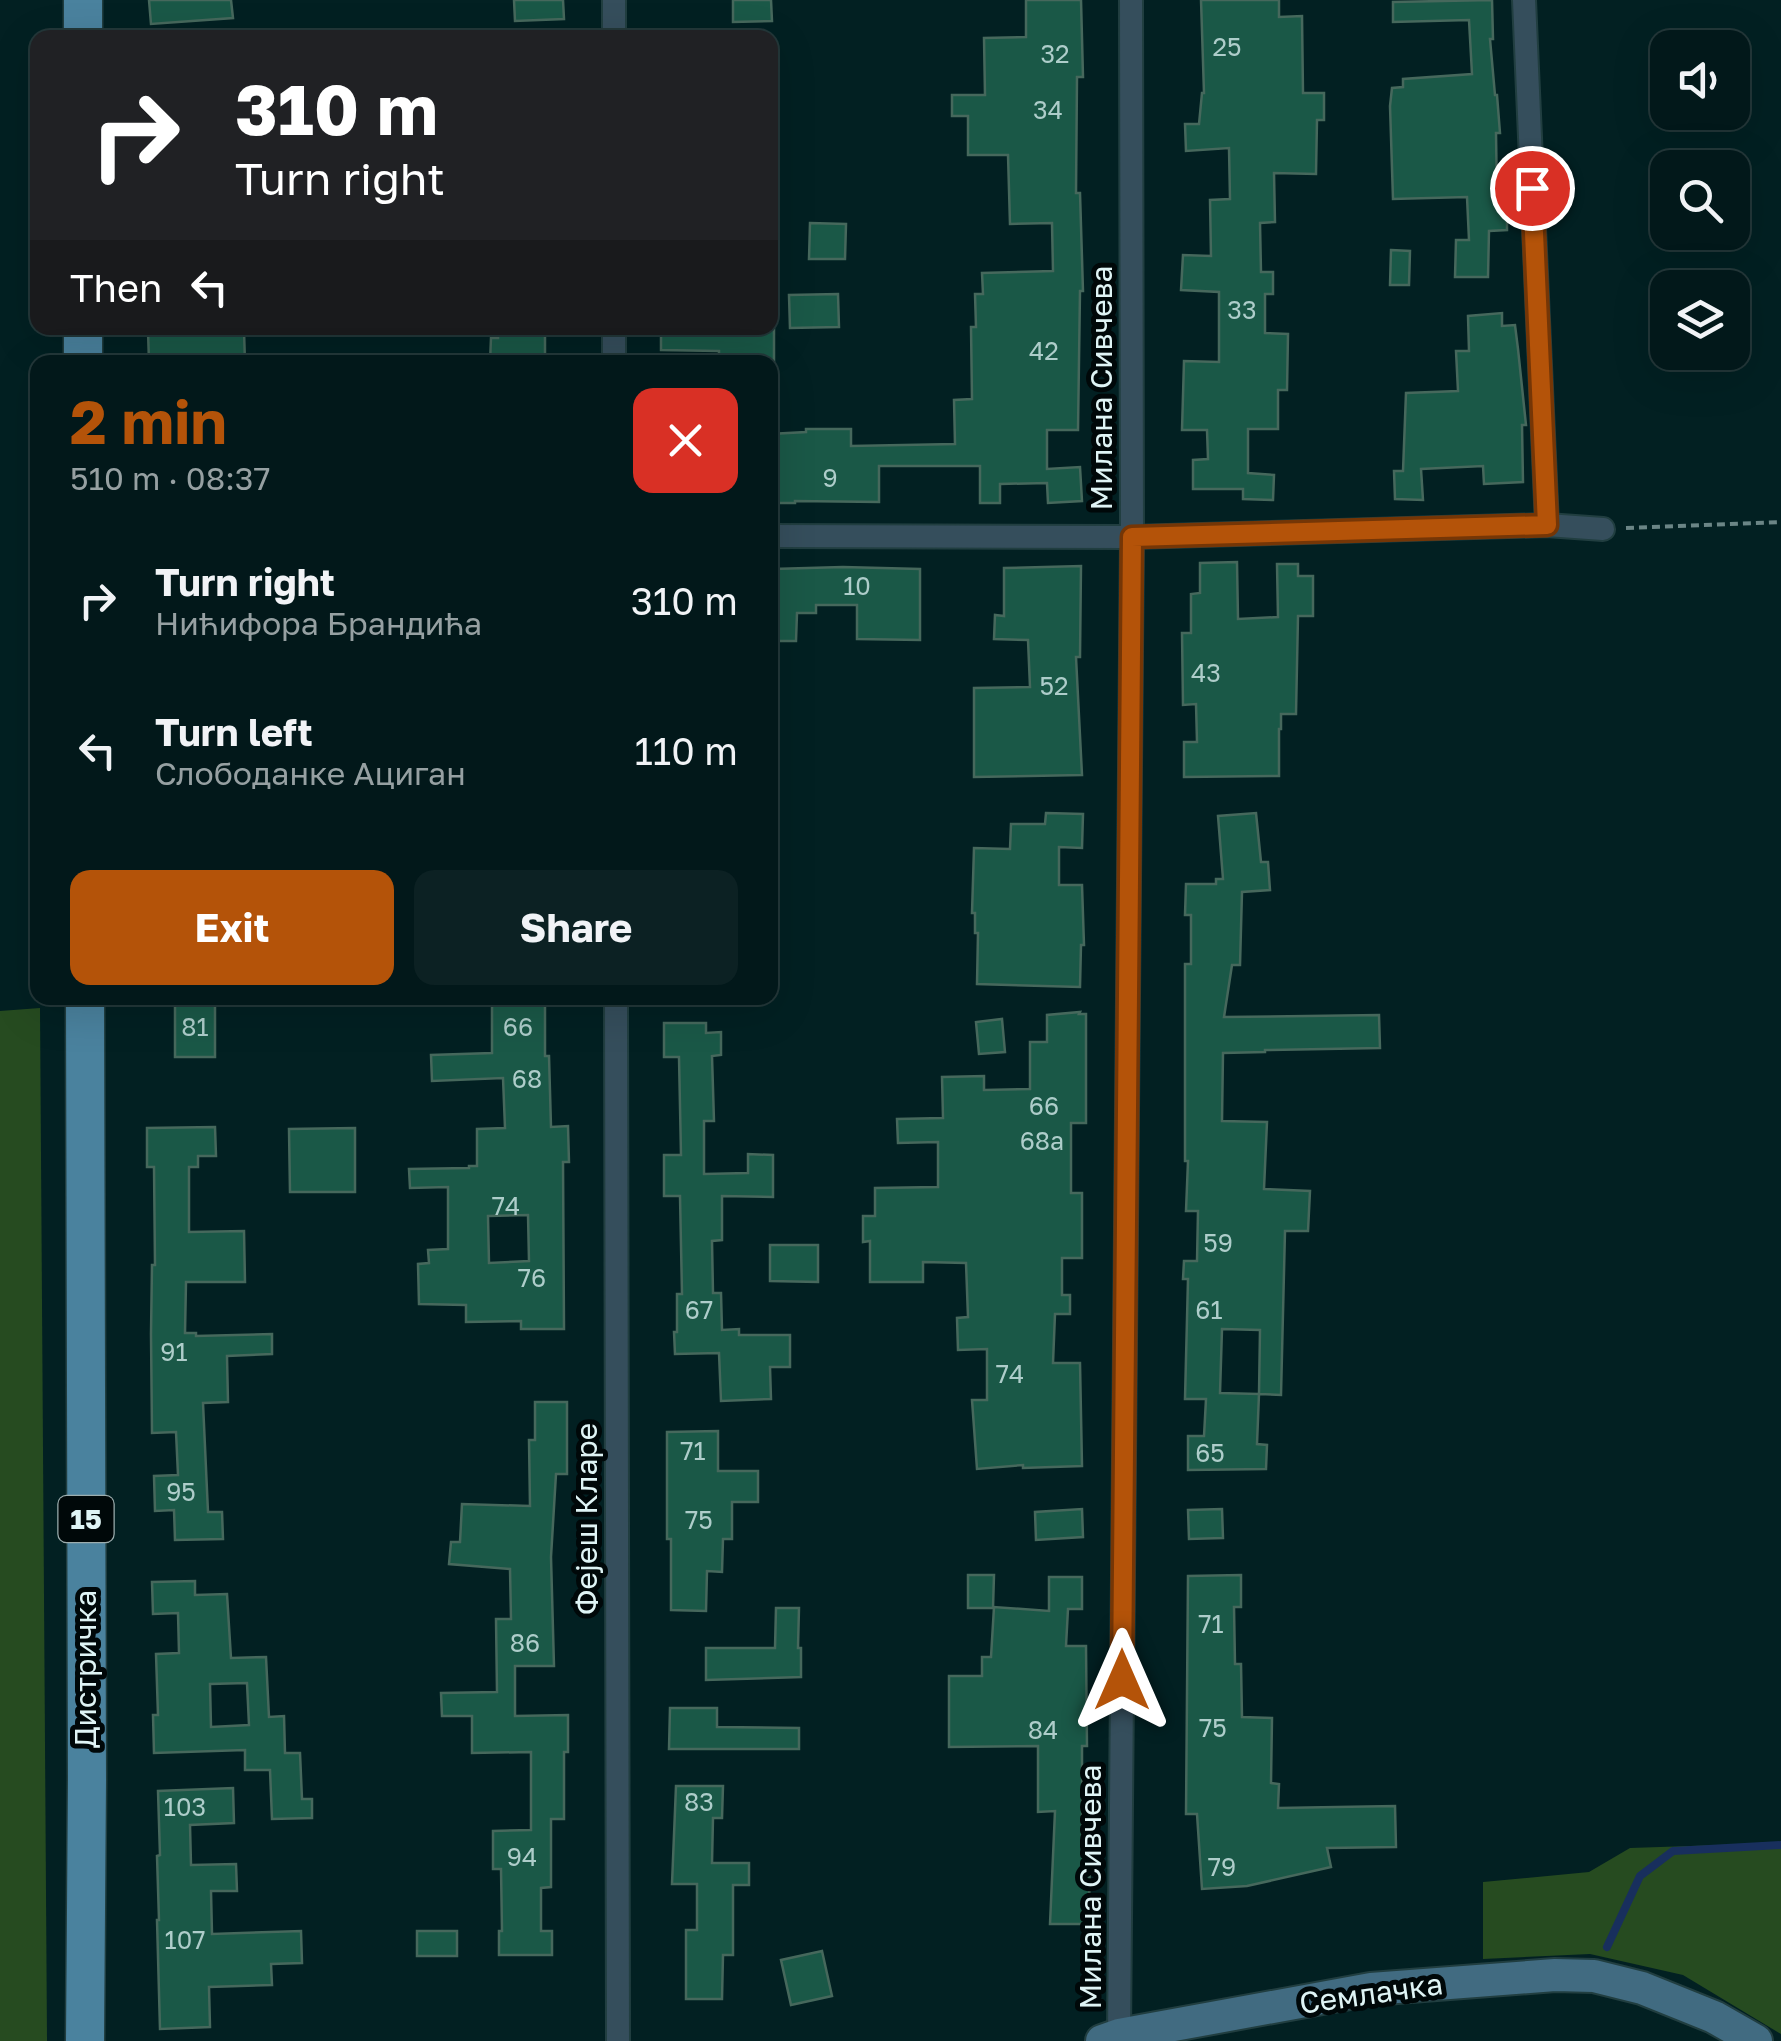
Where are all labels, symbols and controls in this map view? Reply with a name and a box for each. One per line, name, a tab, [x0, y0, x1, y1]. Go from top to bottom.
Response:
map controls	[1650, 30, 1750, 370]
button: sound	[1650, 30, 1750, 130]
house number: 25	[1212, 31, 1242, 62]
house number: 32	[1040, 38, 1070, 69]
text: 310 m	[235, 66, 438, 150]
icon: right	[70, 70, 200, 200]
house number: 34	[1033, 94, 1063, 125]
pin	[1490, 146, 1575, 231]
button: search	[1650, 150, 1750, 250]
text: Turn right	[235, 151, 445, 205]
icon: arrive	[1505, 161, 1560, 216]
icon: left	[182, 260, 237, 315]
text: Then	[70, 265, 162, 310]
street label: Милана Сивчева	[1083, 266, 1119, 510]
button: layers	[1650, 270, 1750, 370]
house number: 33	[1227, 294, 1257, 325]
house number: 42	[1029, 335, 1059, 366]
text: 2 min	[70, 385, 227, 457]
button: close	[633, 388, 738, 493]
text: 510 m · 08:37	[70, 459, 270, 497]
house number: 9	[822, 462, 838, 493]
text: Turn right	[155, 559, 335, 604]
house number: 10	[843, 570, 871, 601]
icon: right	[70, 573, 125, 628]
text: 310 m	[631, 578, 738, 623]
text: Нићифора Брандића	[155, 604, 482, 642]
house number: 43	[1191, 657, 1221, 688]
house number: 52	[1039, 670, 1069, 701]
text: Turn left	[155, 709, 313, 754]
icon: left	[70, 723, 125, 778]
text: 110 m	[634, 728, 738, 773]
text: Слободанке Ациган	[155, 754, 466, 792]
button: Exit	[70, 870, 394, 985]
button: Share	[414, 870, 738, 985]
house number: 81	[181, 1011, 209, 1042]
house number: 66	[503, 1011, 533, 1042]
house number: 68	[512, 1063, 542, 1094]
house number: 66	[1029, 1090, 1059, 1121]
house number: 68a	[1020, 1125, 1064, 1156]
house number: 74	[492, 1190, 520, 1221]
house number: 59	[1203, 1227, 1233, 1258]
house number: 76	[518, 1262, 546, 1293]
house number: 67	[685, 1294, 713, 1325]
house number: 61	[1195, 1294, 1223, 1325]
house number: 91	[160, 1336, 188, 1367]
house number: 74	[996, 1358, 1024, 1389]
street label: Фејеш Кларе	[568, 1423, 604, 1615]
house number: 71	[680, 1435, 706, 1466]
house number: 65	[1195, 1437, 1225, 1468]
house number: 95	[166, 1476, 196, 1507]
road number: 15	[58, 1496, 114, 1542]
house number: 75	[685, 1504, 713, 1535]
street label: Дистричка	[67, 1590, 103, 1748]
house number: 71	[1198, 1608, 1224, 1639]
house number: 86	[510, 1627, 540, 1658]
position arrow	[1070, 1628, 1174, 1732]
house number: 75	[1199, 1712, 1227, 1743]
house number: 84	[1028, 1714, 1058, 1745]
street label: Милана Сивчева	[1072, 1765, 1108, 2009]
house number: 83	[684, 1786, 714, 1817]
house number: 103	[164, 1791, 206, 1822]
house number: 94	[507, 1841, 537, 1872]
house number: 79	[1208, 1851, 1236, 1882]
house number: 107	[165, 1924, 205, 1955]
street label: Семлачка	[1297, 1965, 1445, 2021]

